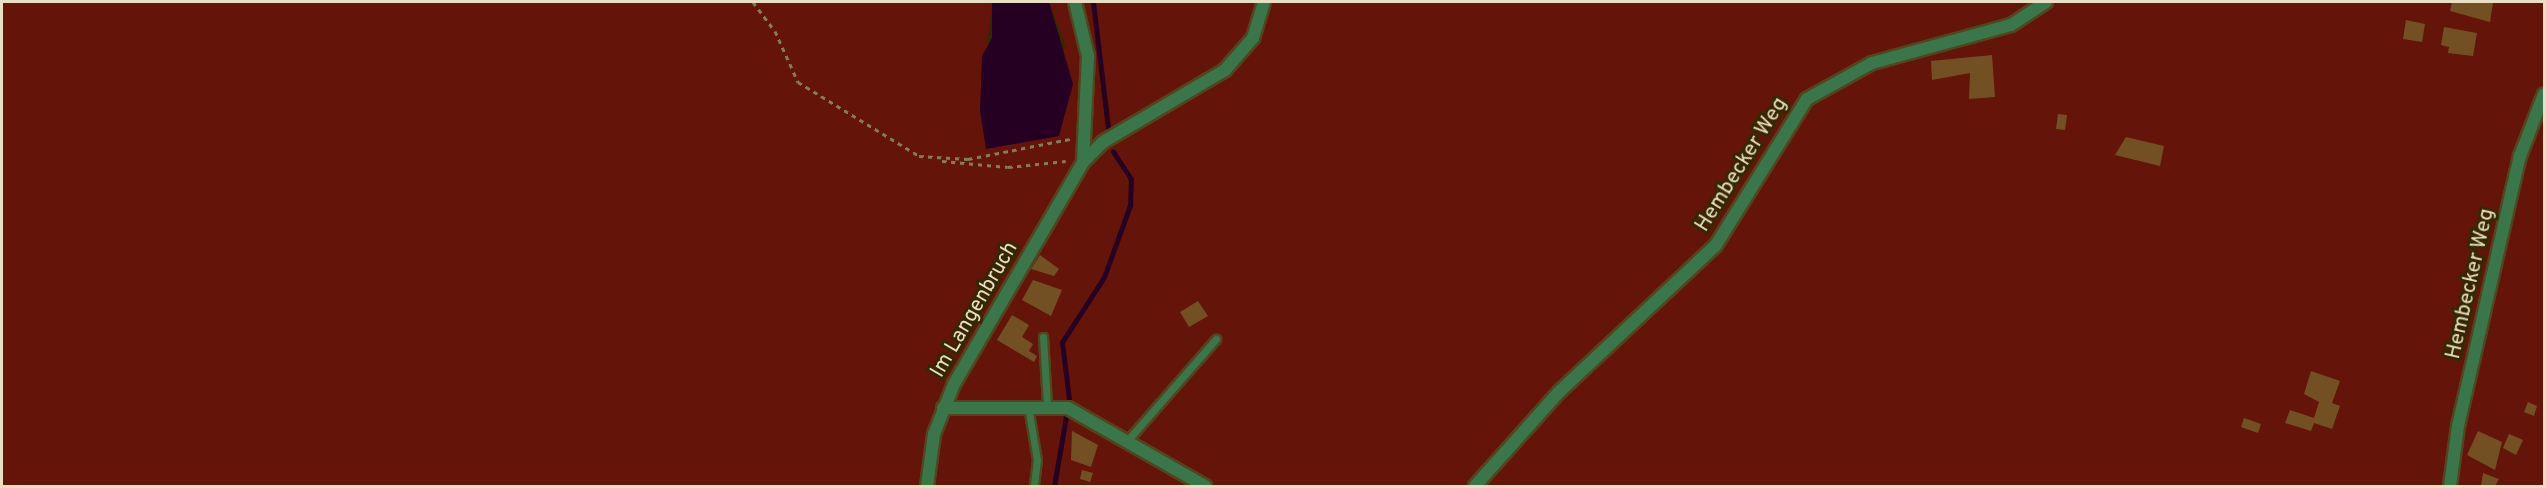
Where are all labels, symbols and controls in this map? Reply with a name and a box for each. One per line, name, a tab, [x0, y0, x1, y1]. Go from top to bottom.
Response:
street label: Hembecker Weg	[1690, 93, 1794, 237]
street label: Hembecker Weg	[2441, 206, 2501, 362]
street label: Im Langenbruch	[926, 238, 1024, 382]

